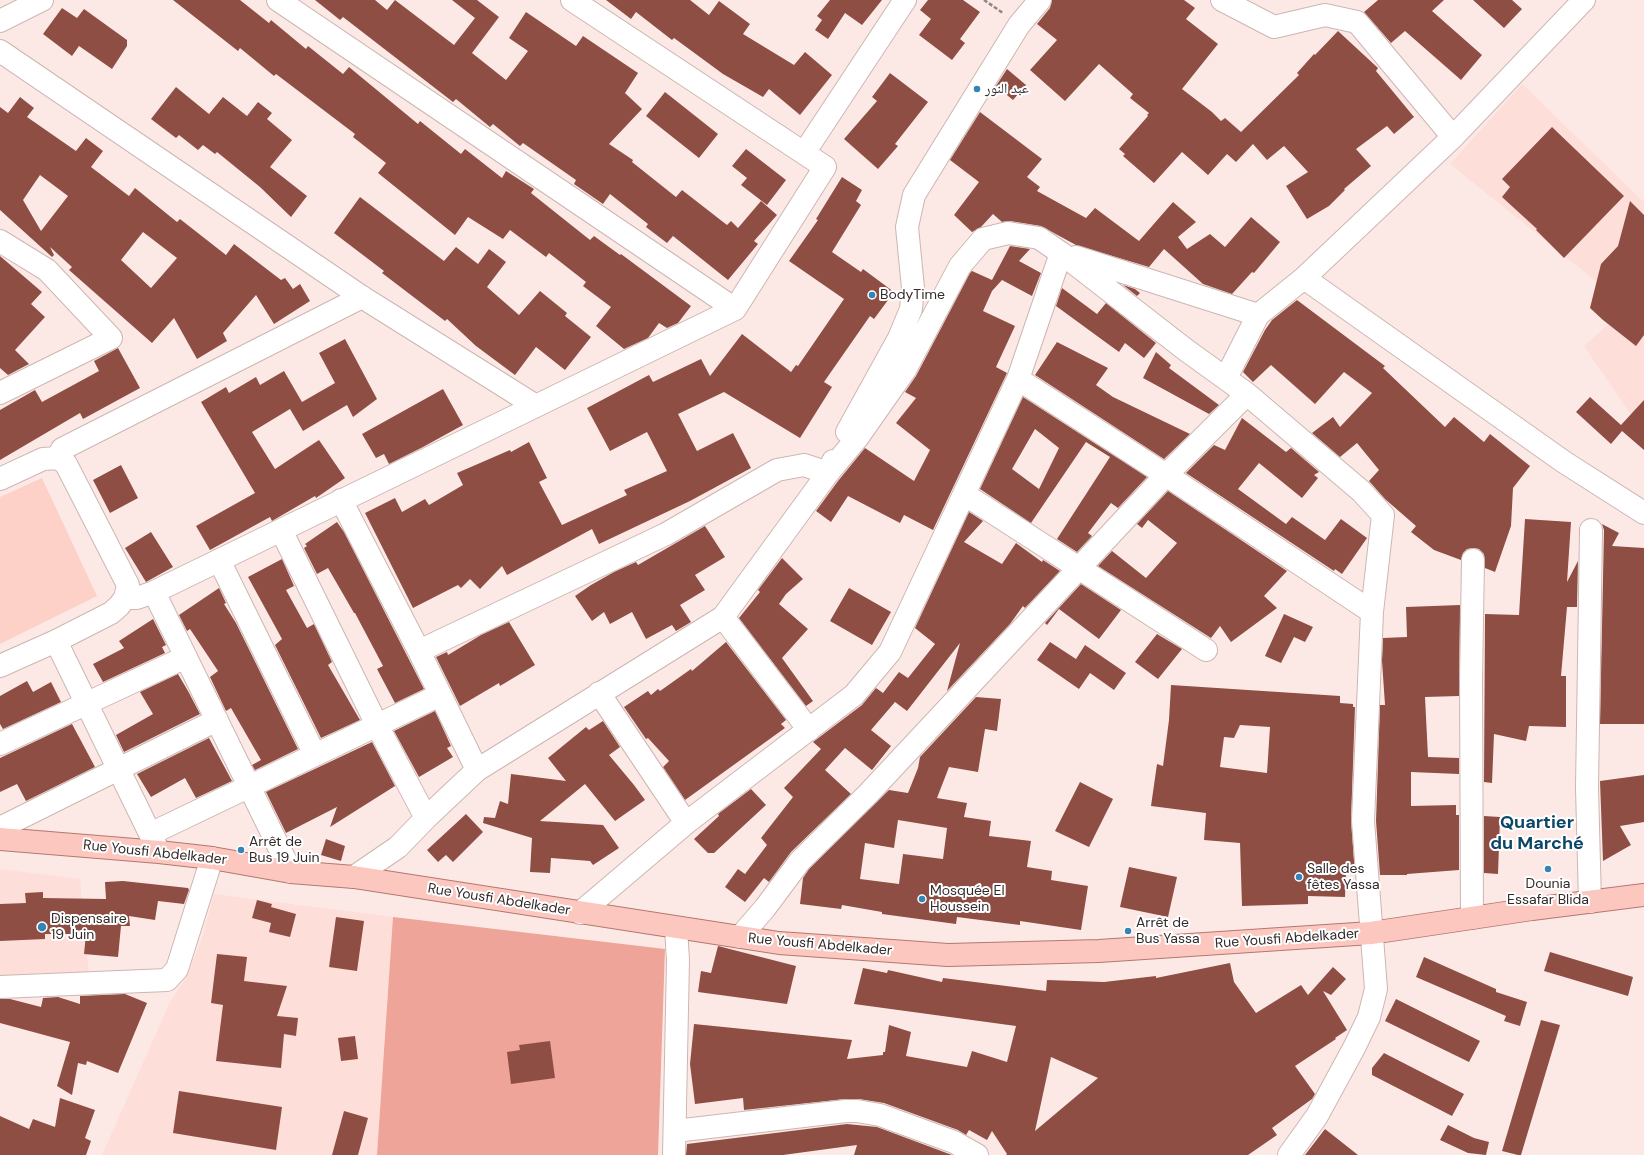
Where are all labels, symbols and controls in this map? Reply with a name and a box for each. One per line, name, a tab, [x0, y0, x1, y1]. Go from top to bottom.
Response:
place label: عبد النور	[985, 81, 1029, 97]
marker: عبد النور	[972, 84, 982, 94]
place label: BodyTime	[880, 287, 945, 303]
marker: BodyTime	[867, 290, 877, 300]
district label: Quartier du Marché	[1490, 812, 1584, 854]
place label: Arrêt de Bus 19 Juin	[249, 834, 320, 866]
street label: Rue Yousfi Abdelkader	[82, 837, 228, 869]
marker: Arrêt de Bus 19 Juin	[236, 845, 246, 855]
place label: Salle des fêtes Yassa	[1307, 861, 1380, 894]
marker: Dounia Essafar Blida	[1543, 864, 1553, 874]
marker: Salle des fêtes Yassa	[1294, 872, 1304, 882]
place label: Dounia Essafar Blida	[1507, 876, 1589, 908]
street label: Rue Yousfi Abdelkader	[426, 880, 572, 920]
place label: Mosquée El Houssein	[930, 883, 1005, 916]
marker: Mosquée El Houssein	[917, 894, 927, 904]
place label: Dispensaire 19 Juin	[51, 911, 127, 944]
place label: Arrêt de Bus Yassa	[1136, 915, 1200, 948]
marker: Dispensaire 19 Juin	[36, 921, 48, 933]
marker: Arrêt de Bus Yassa	[1123, 926, 1133, 936]
street label: Rue Yousfi Abdelkader	[1214, 926, 1360, 952]
street label: Rue Yousfi Abdelkader	[747, 930, 893, 960]

